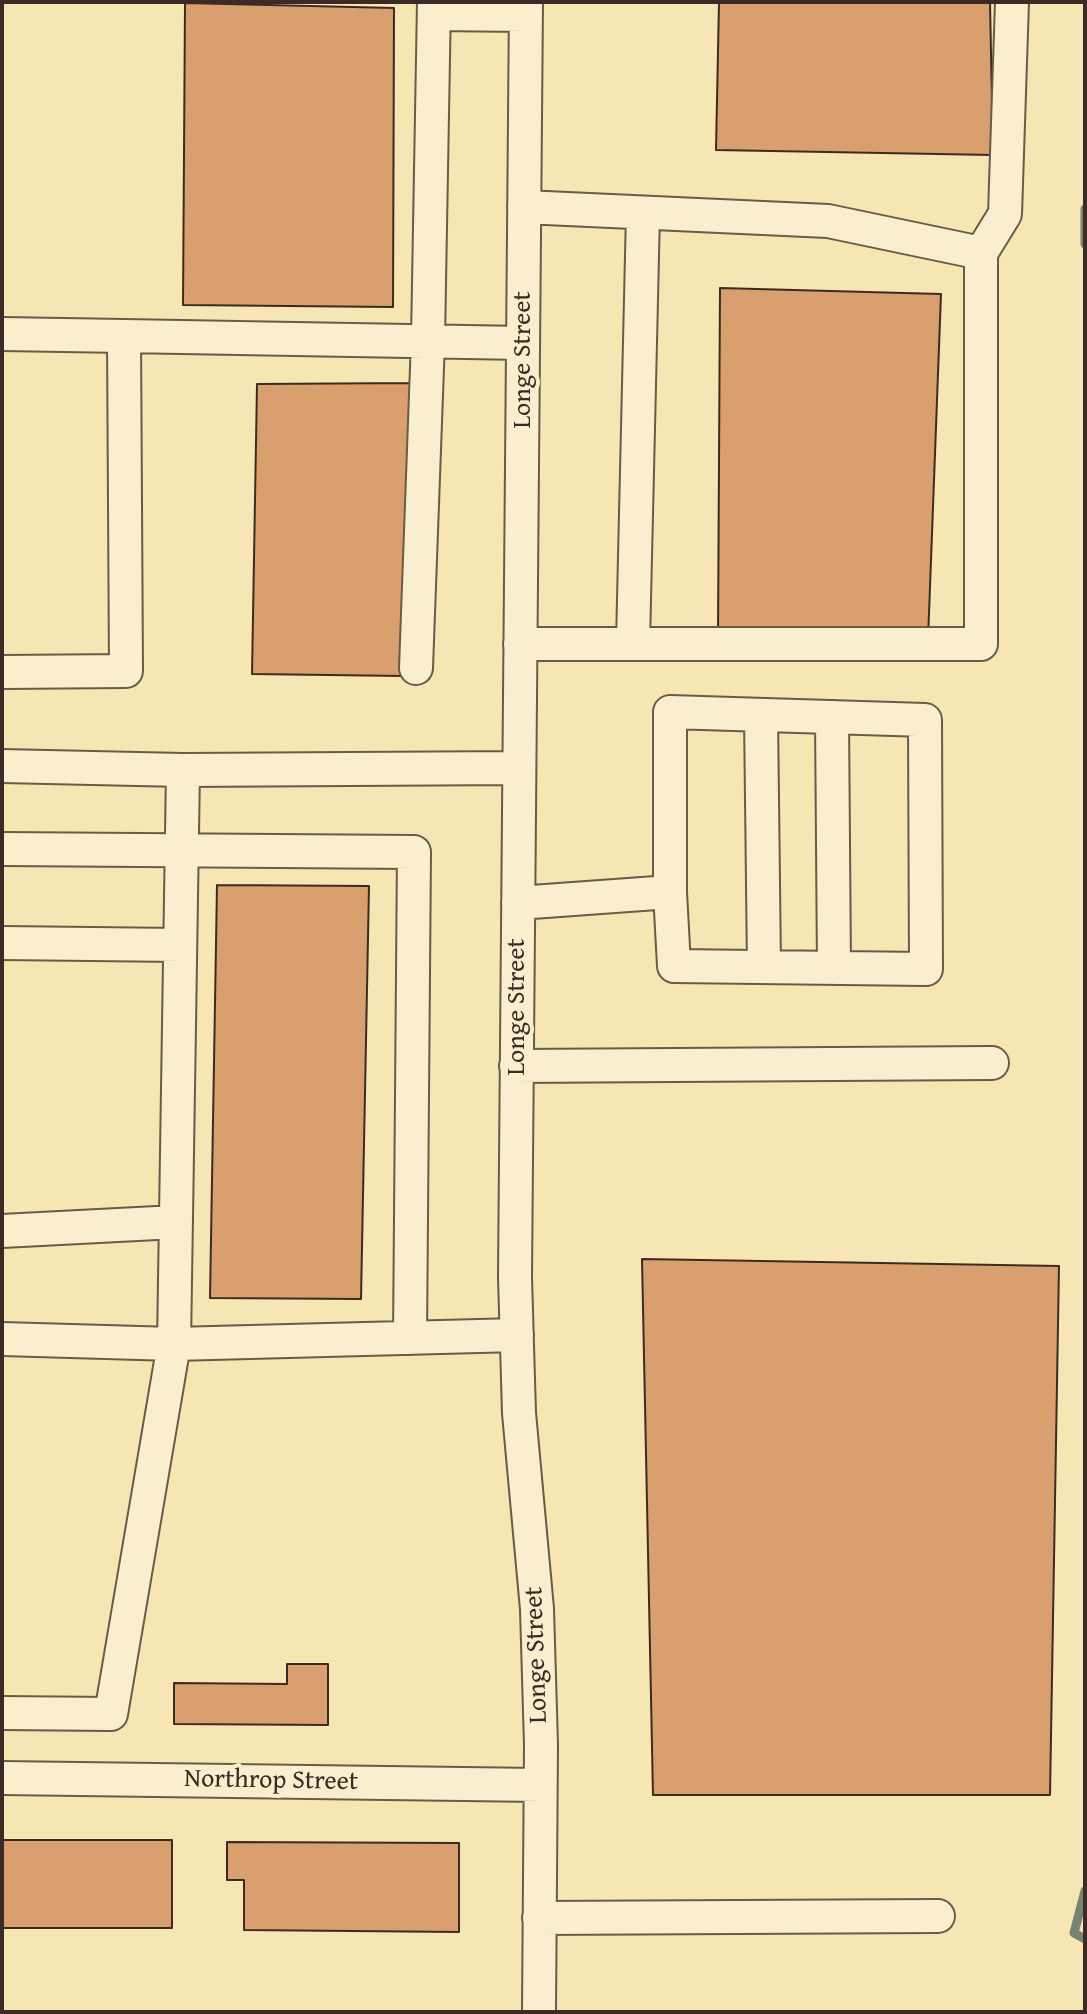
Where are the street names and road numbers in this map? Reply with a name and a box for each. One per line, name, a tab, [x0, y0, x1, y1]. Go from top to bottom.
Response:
street label: Longe Street	[507, 291, 539, 429]
street label: Longe Street	[501, 938, 533, 1076]
street label: Longe Street	[519, 1586, 555, 1724]
street label: Northrop Street	[184, 1764, 358, 1798]

